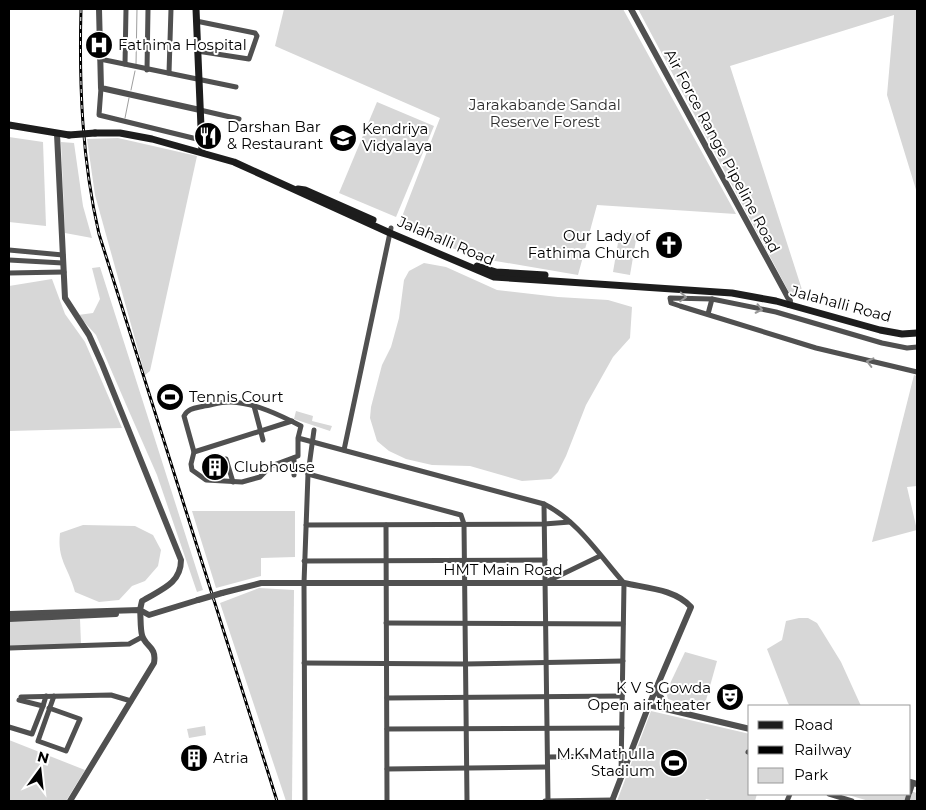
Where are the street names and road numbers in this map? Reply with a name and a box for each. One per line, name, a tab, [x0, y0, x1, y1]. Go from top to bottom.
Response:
street label: Air Force Range Pipeline Road	[661, 46, 784, 256]
street label: Jalahalli Road	[394, 211, 498, 270]
street label: Jalahalli Road	[788, 281, 894, 326]
street label: HMT Main Road	[443, 560, 563, 579]

